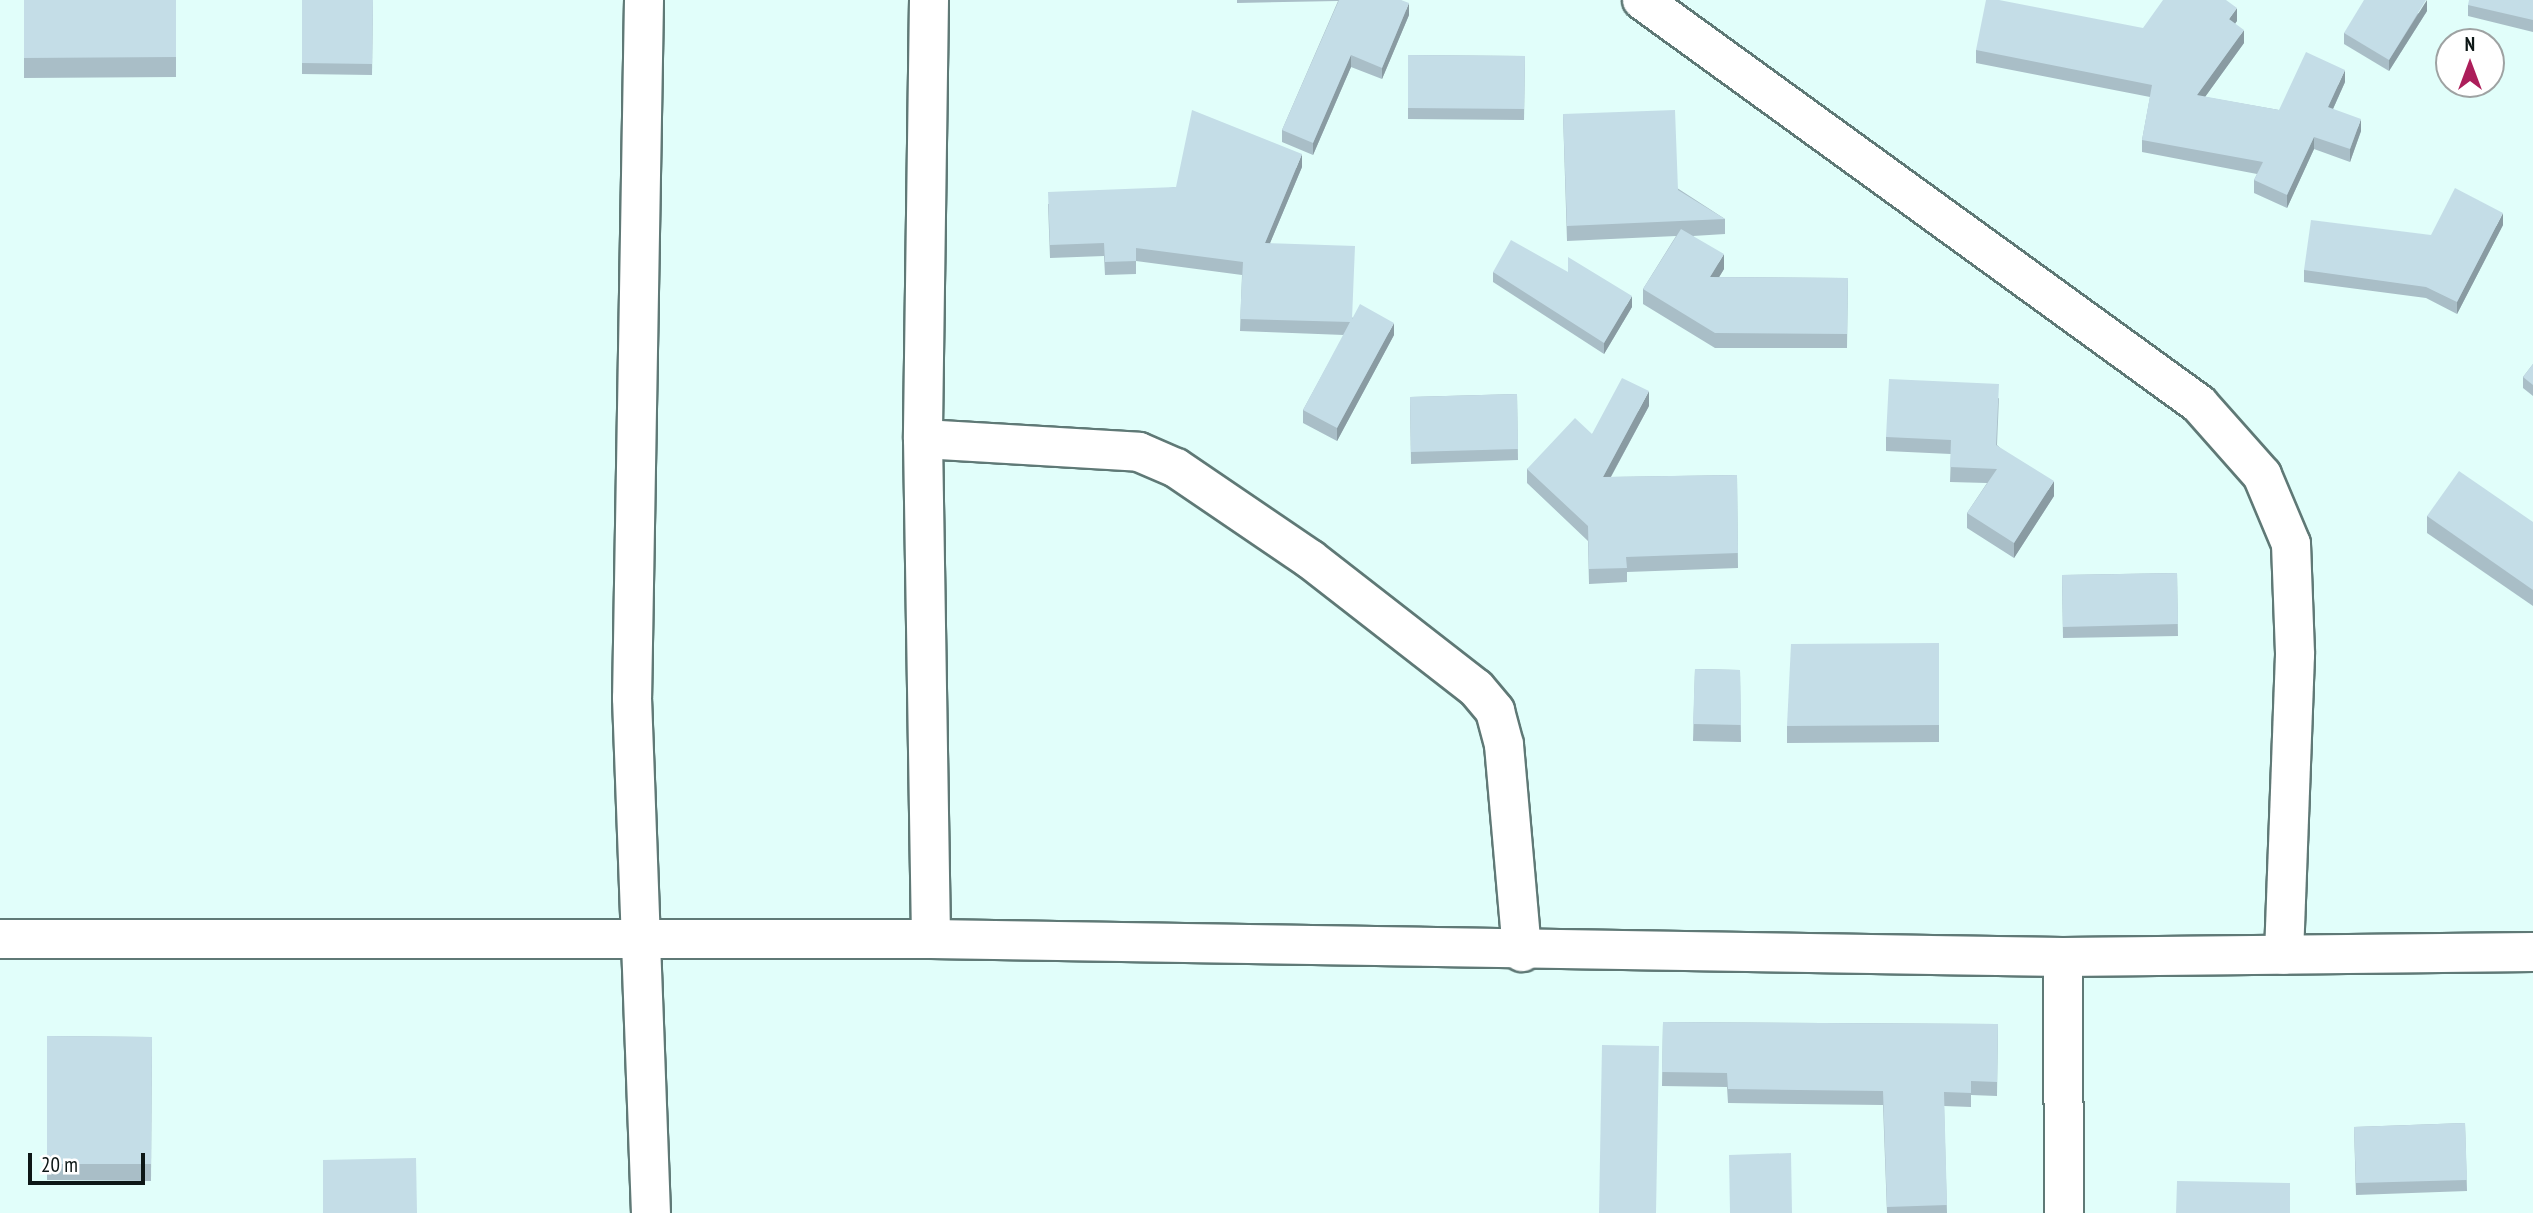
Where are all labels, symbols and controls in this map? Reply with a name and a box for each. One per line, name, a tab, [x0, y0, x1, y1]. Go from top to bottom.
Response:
north arrow	[2435, 28, 2505, 98]
text: N	[2465, 32, 2475, 56]
scale bar	[32, 1140, 149, 1184]
text: 20 m	[41, 1151, 78, 1178]

